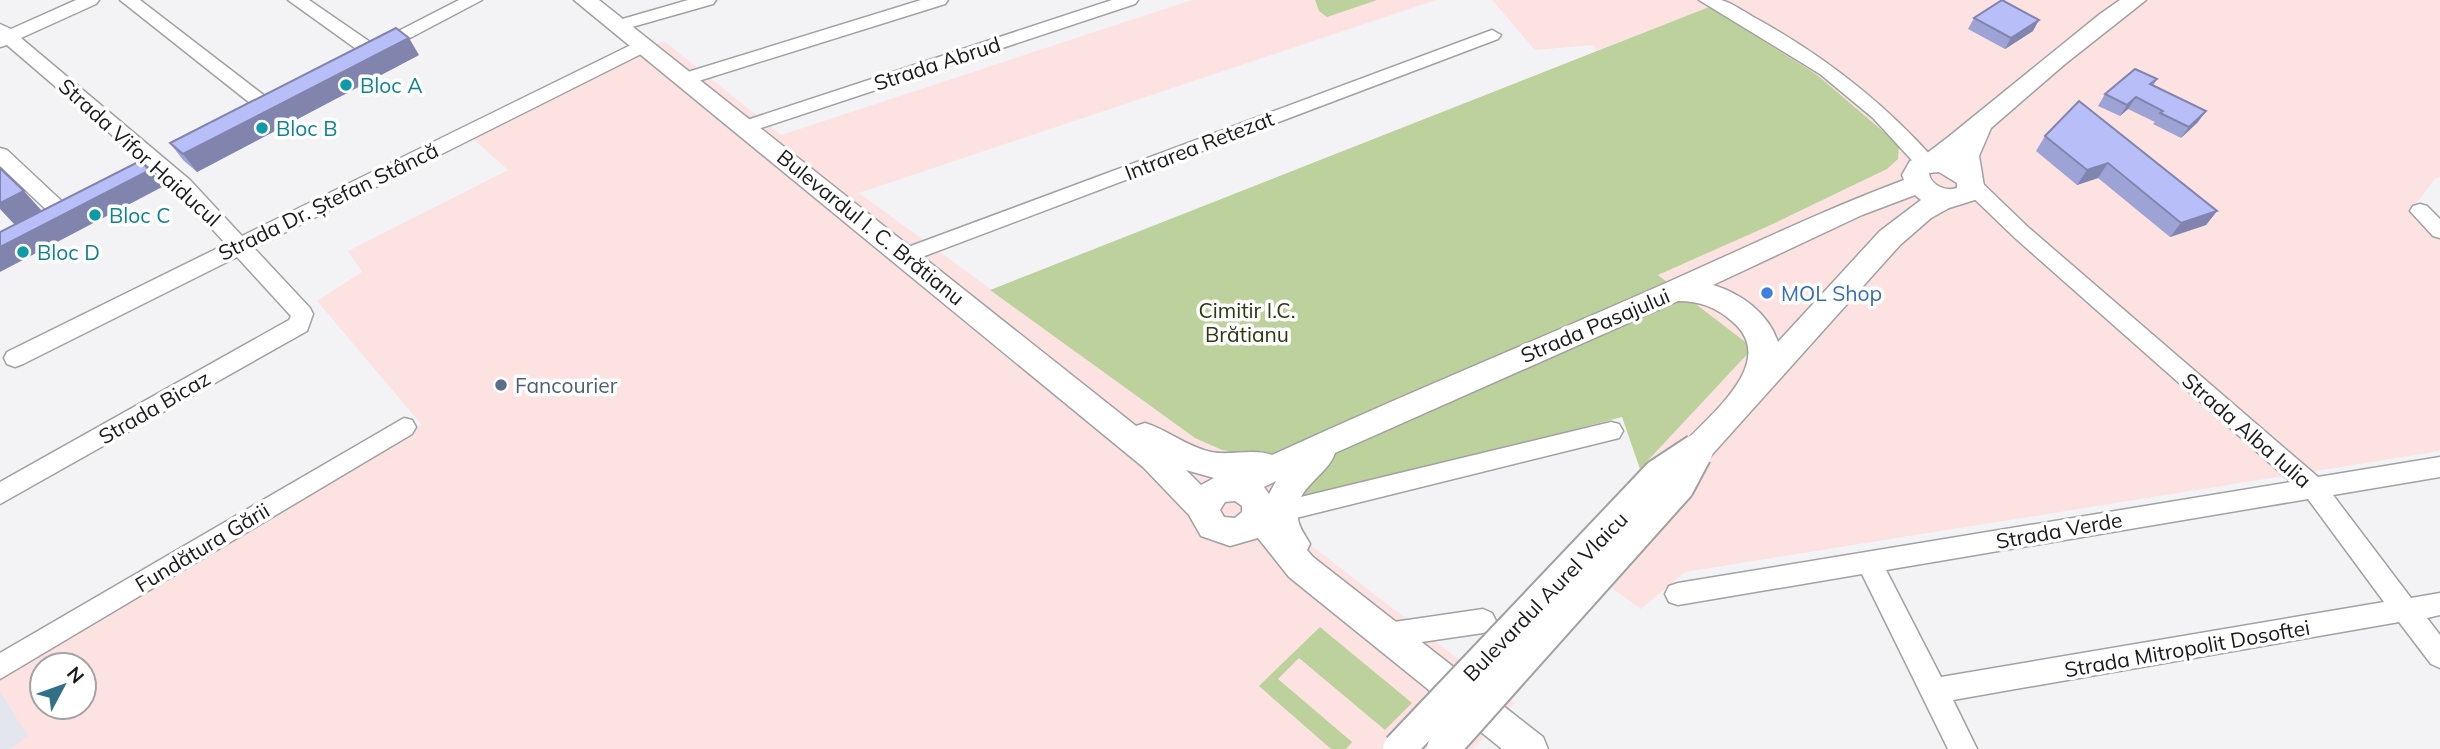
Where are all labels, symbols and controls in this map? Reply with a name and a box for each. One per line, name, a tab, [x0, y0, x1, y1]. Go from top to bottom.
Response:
street label: Strada Abrud	[870, 30, 1004, 96]
place label: Bloc A	[360, 72, 423, 98]
street label: Strada Vifor Haiducul	[54, 73, 226, 231]
marker: Bloc A	[338, 77, 354, 93]
street label: Intrarea Retezat	[1121, 105, 1277, 185]
place label: Bloc B	[276, 115, 337, 141]
marker: Bloc B	[254, 120, 270, 136]
street label: Strada Dr. Ștefan Stâncă	[214, 136, 443, 267]
street label: Bulevardul I. C. Brătianu	[772, 143, 970, 311]
place label: Bloc C	[109, 202, 171, 228]
marker: Bloc C	[87, 207, 103, 223]
place label: Bloc D	[37, 239, 100, 265]
marker: Bloc D	[15, 244, 31, 260]
place label: MOL Shop	[1781, 280, 1882, 306]
street label: Strada Pasajului	[1517, 282, 1673, 368]
marker: MOL Shop	[1759, 285, 1775, 301]
park label: Cimitir I.C. Brătianu	[1198, 297, 1296, 347]
street label: Strada Bicaz	[94, 365, 214, 449]
street label: Strada Alba Iulia	[2177, 367, 2317, 493]
place label: Fancourier	[515, 372, 618, 398]
marker: Fancourier	[493, 377, 509, 393]
street label: Fundătura Gării	[130, 497, 274, 597]
street label: Bulevardul Aurel Vlaicu	[1457, 506, 1633, 686]
street label: Strada Verde	[1994, 506, 2124, 554]
street label: Strada Mitropolit Dosoftei	[2062, 614, 2312, 682]
north arrow	[28, 651, 98, 721]
text: N	[62, 662, 90, 688]

